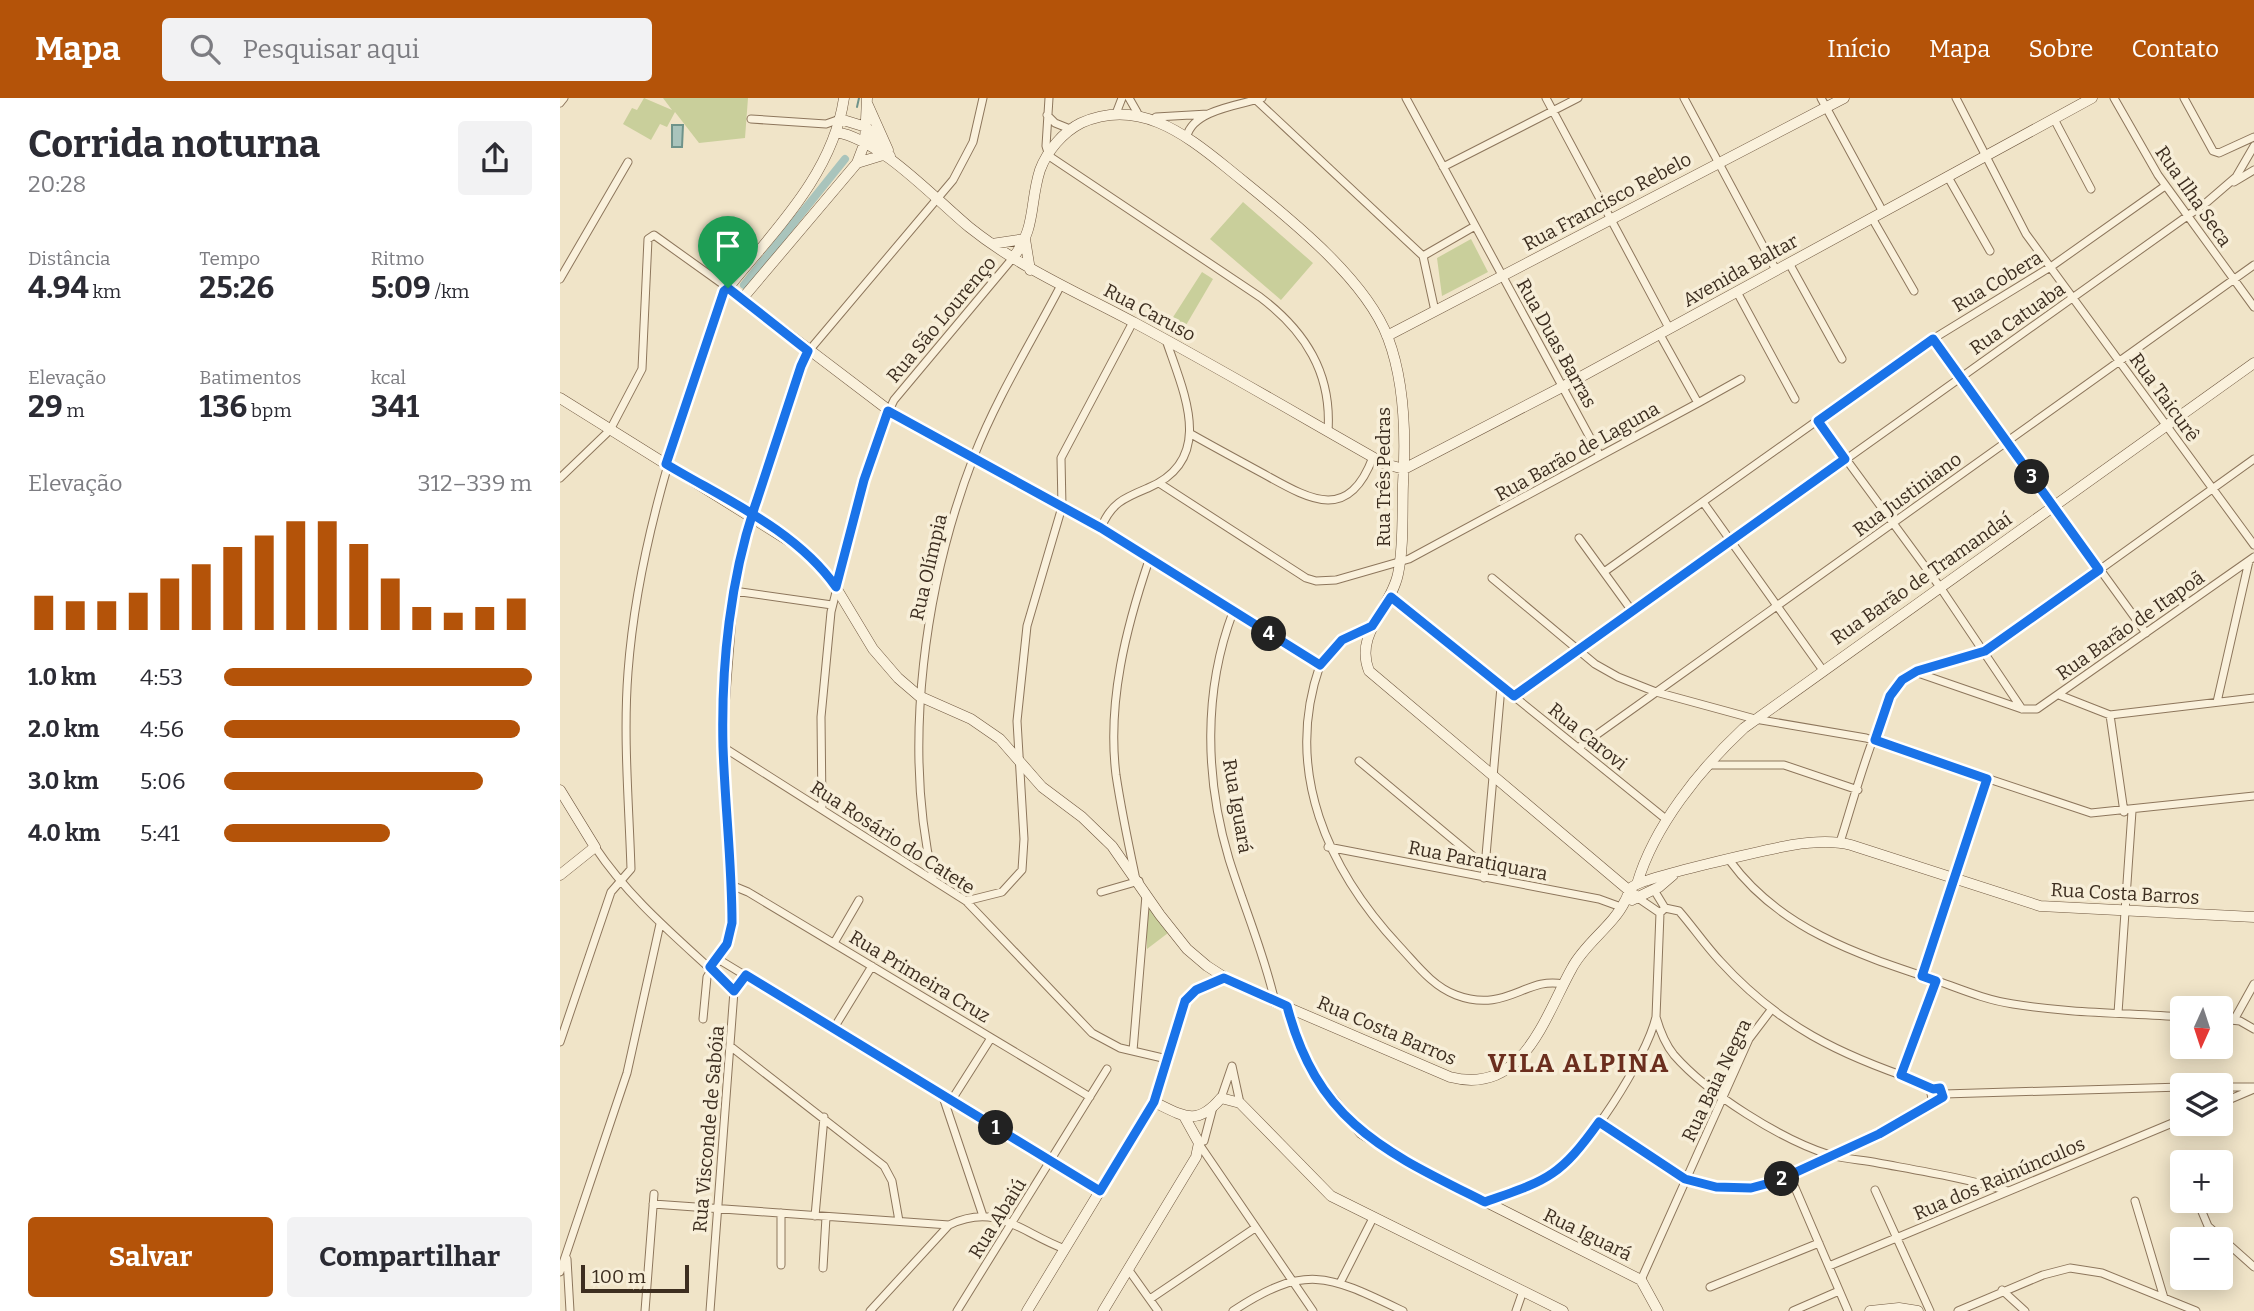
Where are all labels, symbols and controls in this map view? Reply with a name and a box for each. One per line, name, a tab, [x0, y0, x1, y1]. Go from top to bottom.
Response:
search box	[162, 18, 652, 81]
text: Mapa	[35, 29, 120, 69]
icon: search	[186, 30, 224, 68]
text: Pesquisar aqui	[242, 34, 420, 65]
text: Início	[1827, 35, 1891, 63]
text: Mapa	[1929, 35, 1990, 63]
text: Sobre	[2028, 35, 2093, 63]
text: Contato	[2131, 35, 2219, 63]
text: Corrida noturna	[28, 121, 320, 167]
button: share	[458, 121, 532, 195]
street label: Rua Ilha Seca	[2150, 141, 2237, 252]
street label: Rua Francisco Rebelo	[1519, 147, 1695, 256]
text: 20:28	[28, 170, 86, 198]
pin	[698, 216, 758, 288]
icon: arrive	[709, 227, 747, 265]
street label: Avenida Baltar	[1678, 229, 1803, 312]
street label: Rua Cobera	[1948, 245, 2047, 317]
text: Distância	[28, 247, 111, 270]
text: Tempo	[199, 247, 260, 270]
text: Ritmo	[371, 247, 425, 270]
street label: Rua São Lourenço	[882, 251, 1001, 387]
text: 4.94	[28, 270, 89, 306]
text: 25:26	[199, 270, 274, 306]
text: 5:09	[371, 270, 431, 306]
street label: Rua Duas Barras	[1512, 275, 1602, 412]
street label: Rua Catuaba	[1965, 277, 2070, 360]
street label: Rua Caruso	[1100, 279, 1200, 346]
text: km	[89, 280, 121, 303]
text: /km	[431, 280, 469, 303]
street label: Rua Taicurê	[2125, 349, 2204, 446]
text: Elevação	[28, 366, 106, 389]
text: Batimentos	[199, 366, 301, 389]
text: kcal	[371, 366, 406, 389]
text: 29	[28, 389, 63, 425]
text: 136	[199, 389, 247, 425]
text: 341	[371, 389, 419, 425]
street label: Rua Barão de Laguna	[1491, 396, 1664, 506]
text: m	[63, 399, 85, 422]
text: bpm	[247, 399, 292, 422]
street label: Rua Três Pedras	[1372, 407, 1395, 547]
street label: Rua Justiniano	[1849, 447, 1966, 541]
pin: 3	[2014, 460, 2050, 494]
text: 3	[2026, 465, 2037, 488]
text: Elevação	[28, 469, 123, 497]
text: 312–339 m	[418, 469, 532, 497]
street label: Rua Barão de Tramandaí	[1827, 507, 2016, 650]
street label: Rua Olímpia	[905, 511, 952, 623]
street label: Rua Barão de Itapoã	[2052, 565, 2209, 685]
pin: 4	[1252, 616, 1286, 652]
text: 4	[1263, 622, 1274, 645]
text: 1.0 km	[28, 663, 97, 691]
text: 4:53	[140, 663, 183, 691]
street label: Rua Carovi	[1544, 698, 1632, 775]
text: 2.0 km	[28, 715, 99, 743]
text: 4:56	[140, 715, 184, 743]
street label: Rua Iguará	[1218, 757, 1257, 856]
text: 3.0 km	[28, 767, 99, 795]
text: 5:06	[140, 767, 185, 795]
street label: Rua Rosário do Catete	[806, 776, 979, 899]
text: 4.0 km	[28, 819, 100, 847]
text: 5:41	[140, 819, 180, 847]
street label: Rua Paratiquara	[1406, 836, 1550, 885]
street label: Rua Costa Barros	[2050, 878, 2200, 909]
street label: Rua Primeira Cruz	[845, 925, 994, 1027]
street label: Rua Costa Barros	[1314, 991, 1460, 1070]
north arrow	[2170, 996, 2233, 1059]
map controls	[2170, 996, 2233, 1290]
street label: Rua Baia Negra	[1677, 1015, 1756, 1145]
street label: Rua Visconde de Sabóia	[688, 1024, 729, 1233]
district label: VILA ALPINA	[1488, 1048, 1670, 1079]
button: layers	[2170, 1073, 2233, 1136]
pin: 1	[978, 1110, 1013, 1146]
text: 1	[991, 1116, 1000, 1139]
street label: Rua dos Rainúnculos	[1910, 1132, 2088, 1225]
button: +	[2170, 1150, 2233, 1213]
pin: 2	[1764, 1162, 1800, 1196]
text: 2	[1776, 1167, 1787, 1190]
street label: Rua Abaiú	[964, 1174, 1031, 1263]
street label: Rua Iguará	[1540, 1203, 1636, 1266]
button: Salvar	[28, 1217, 273, 1297]
button: Compartilhar	[287, 1217, 532, 1297]
button: −	[2170, 1227, 2233, 1290]
scale bar	[581, 1262, 690, 1294]
text: 100 m	[592, 1265, 646, 1288]

